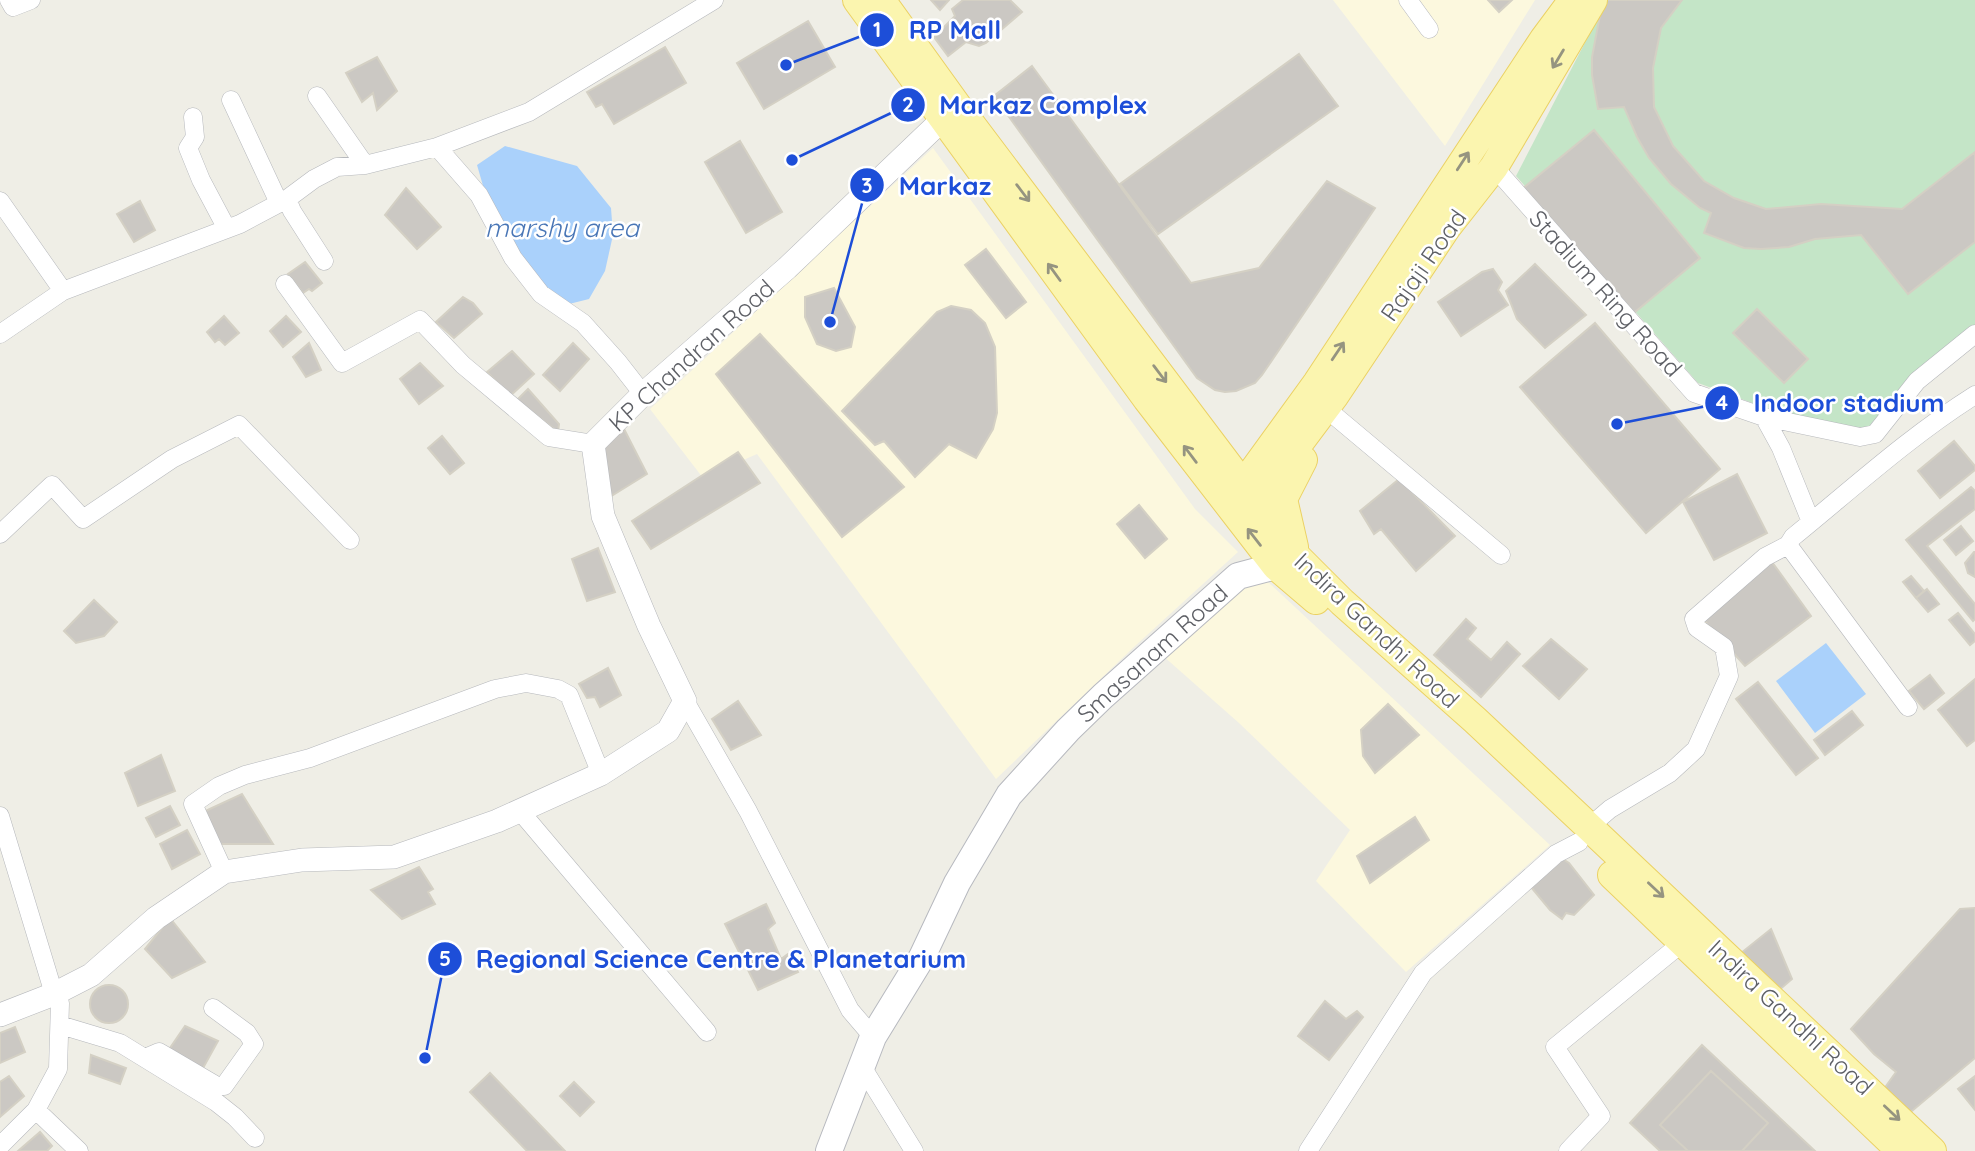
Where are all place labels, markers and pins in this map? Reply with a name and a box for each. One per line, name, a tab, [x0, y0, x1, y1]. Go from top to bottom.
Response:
callout: RP Mall	[860, 6, 1015, 53]
callout: Markaz Complex	[891, 81, 1161, 128]
callout: Markaz	[850, 162, 1005, 209]
callout: Indoor stadium	[1705, 379, 1959, 426]
callout: Regional Science Centre & Planetarium	[427, 935, 980, 982]

